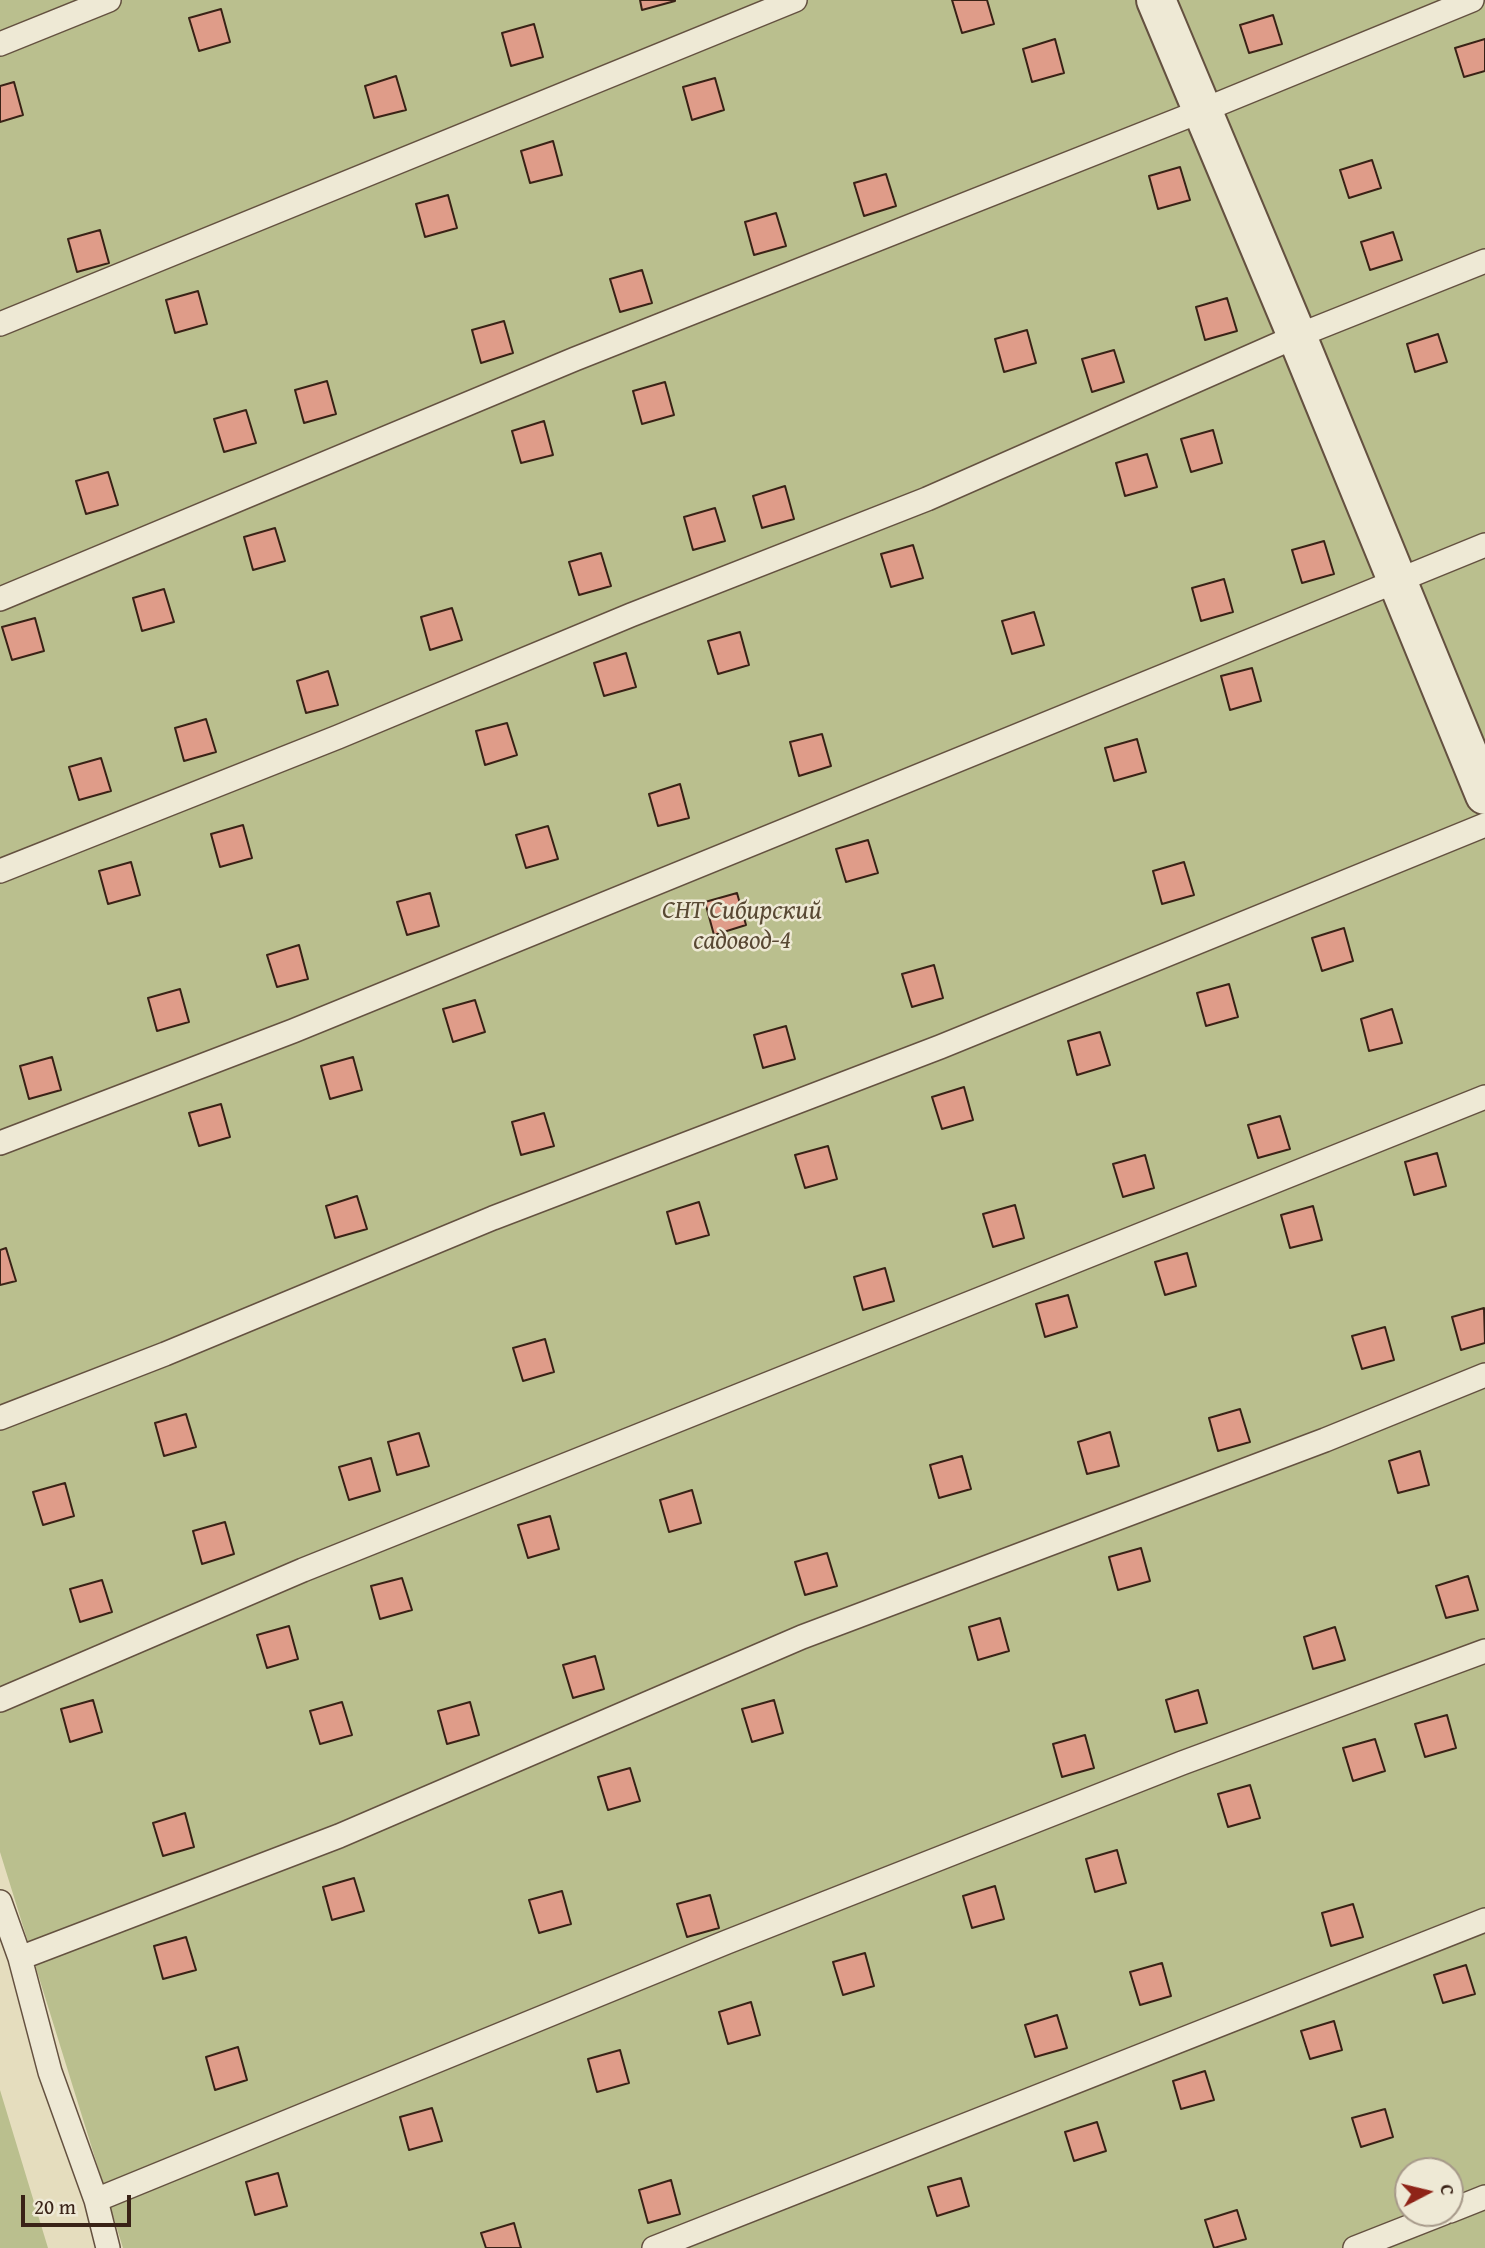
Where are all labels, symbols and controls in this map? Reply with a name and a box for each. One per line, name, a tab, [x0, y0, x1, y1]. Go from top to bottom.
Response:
park label: СНТ Сибирский садовод-4	[662, 895, 822, 956]
north arrow	[1394, 2157, 1464, 2227]
scale bar	[24, 2182, 135, 2226]
text: С	[1433, 2183, 1462, 2197]
text: 20 m	[34, 2191, 76, 2222]

